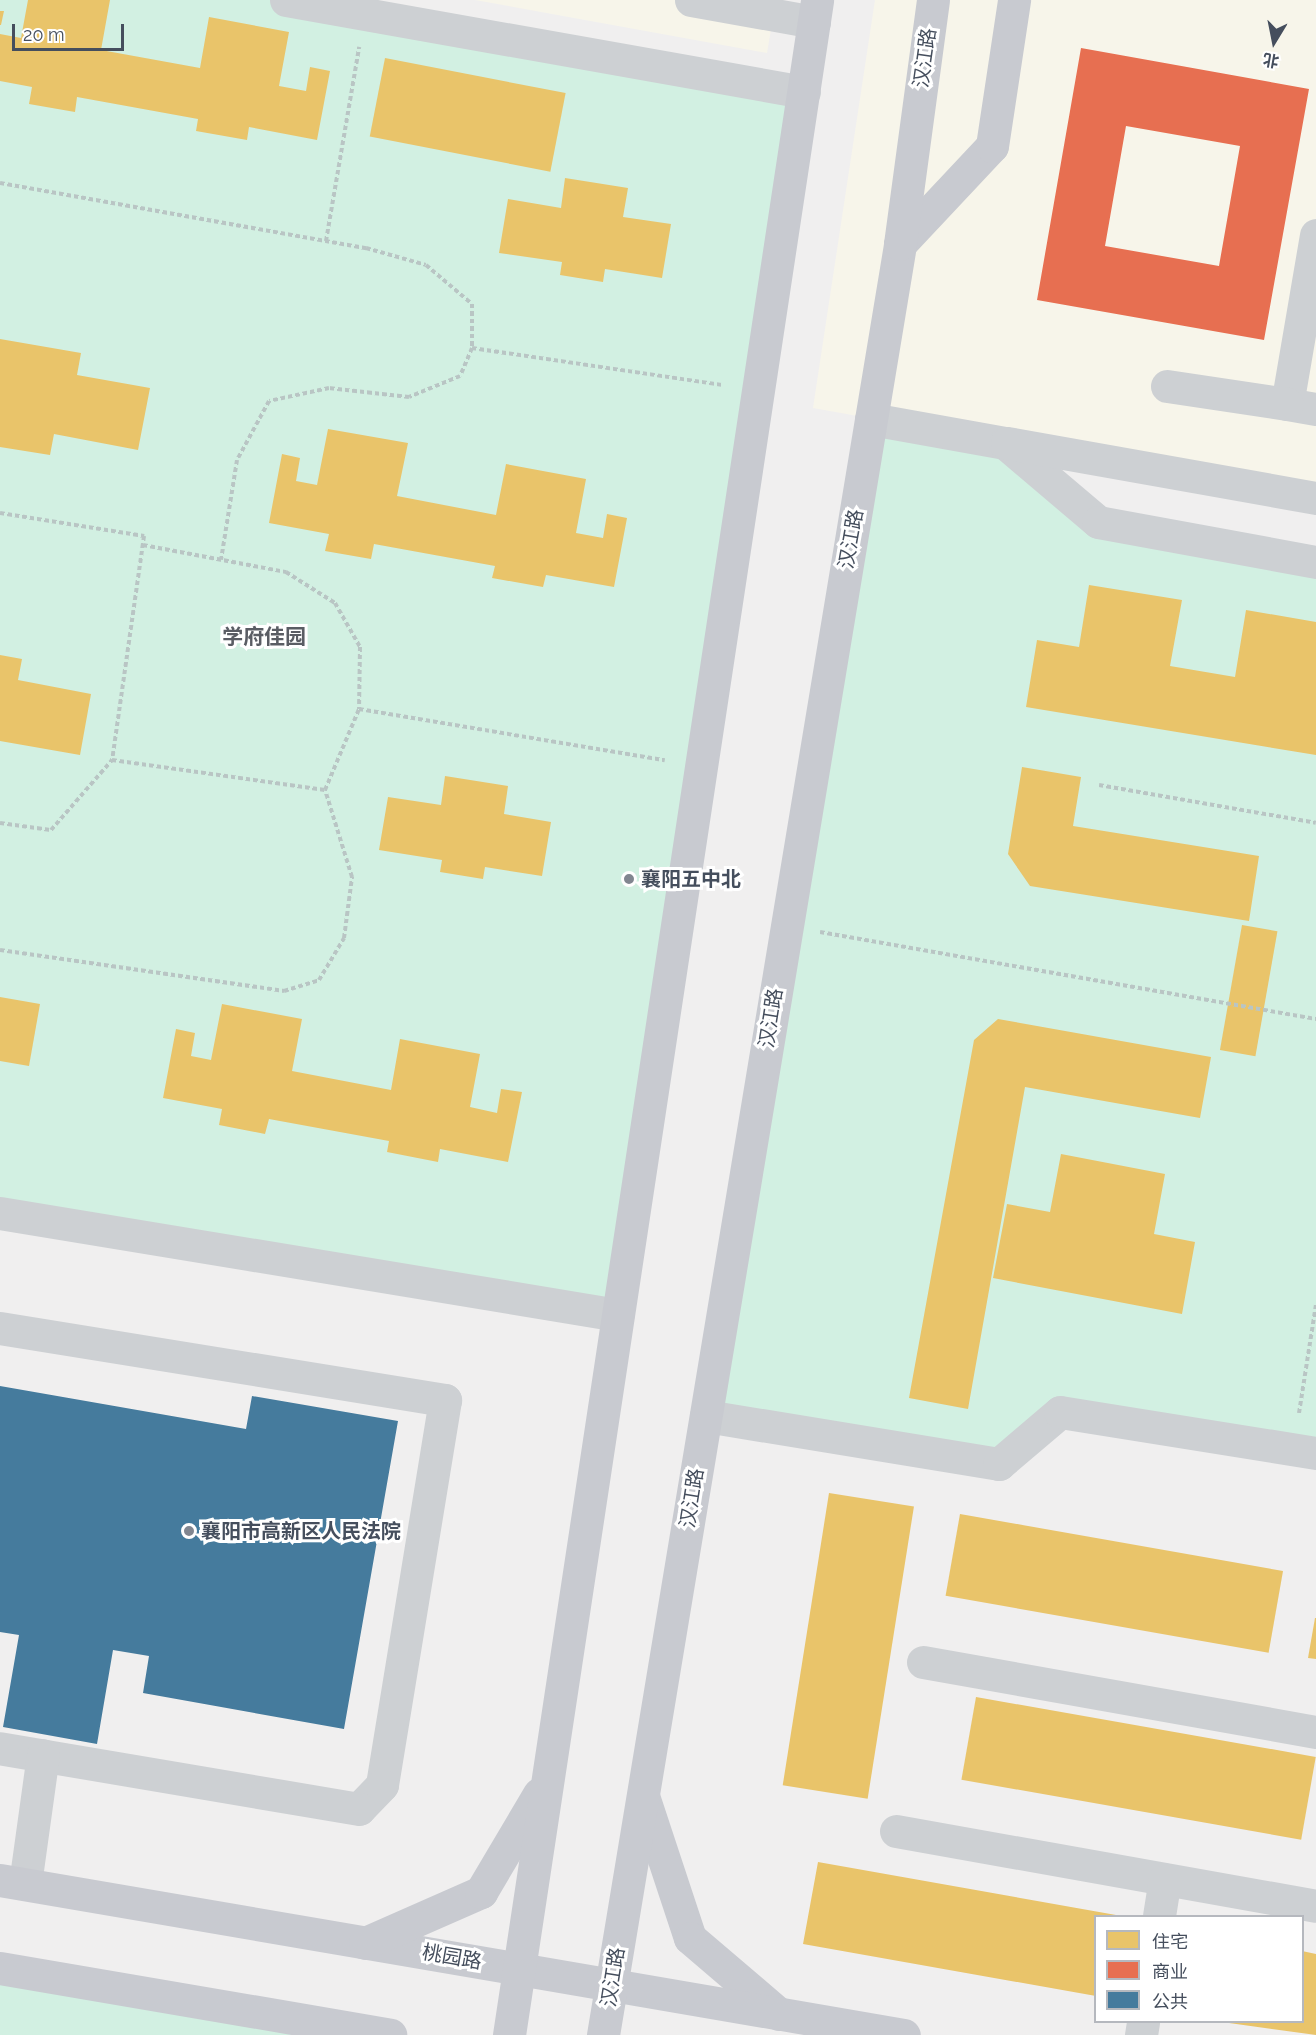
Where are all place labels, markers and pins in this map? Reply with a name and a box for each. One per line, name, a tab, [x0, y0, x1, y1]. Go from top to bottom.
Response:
place label: 襄阳五中北	[641, 867, 741, 891]
marker: 襄阳五中北	[622, 872, 636, 886]
place label: 襄阳市高新区人民法院	[201, 1519, 401, 1543]
marker: 襄阳市高新区人民法院	[182, 1524, 196, 1538]

